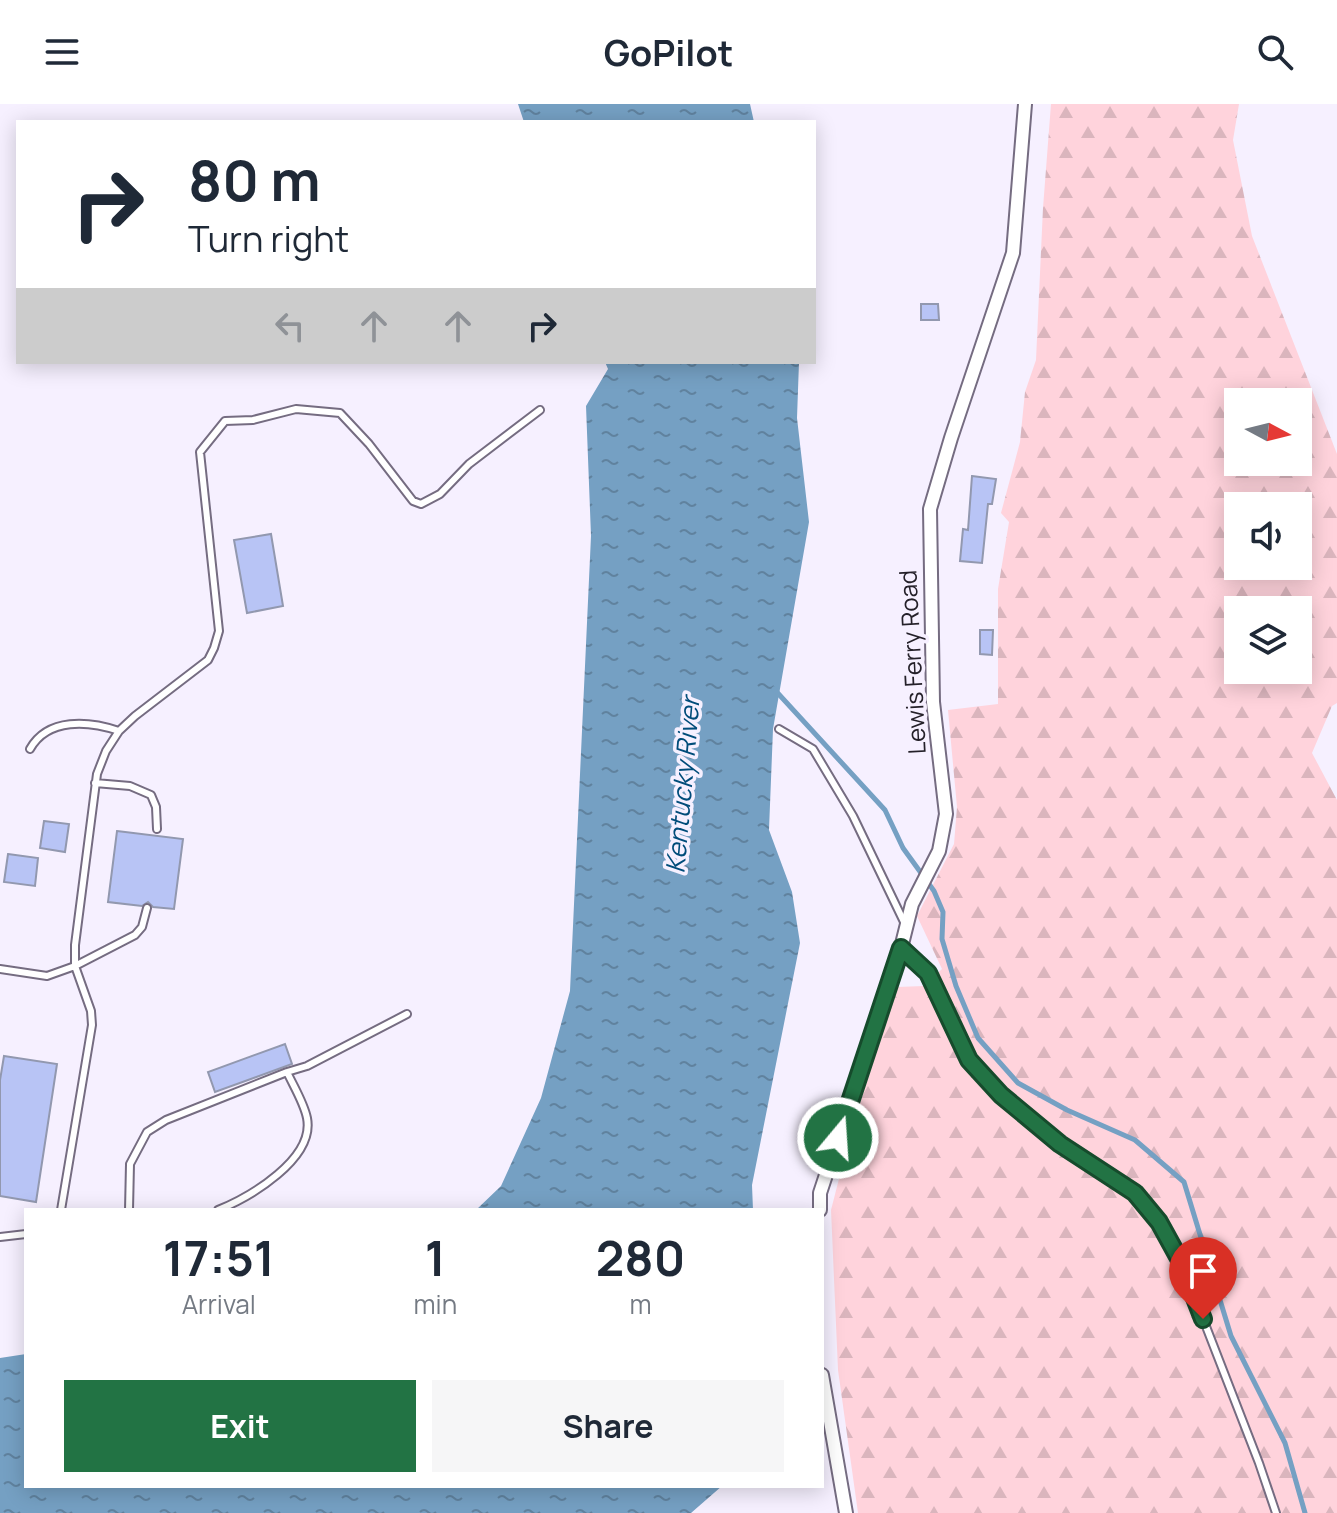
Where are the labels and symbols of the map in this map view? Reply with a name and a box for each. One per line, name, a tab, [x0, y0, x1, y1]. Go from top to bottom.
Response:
north arrow	[1224, 388, 1312, 476]
street label: Lewis Ferry Road	[890, 569, 933, 755]
water label: Kentucky River	[656, 692, 708, 874]
position arrow	[796, 1096, 880, 1180]
pin	[1169, 1237, 1237, 1319]

